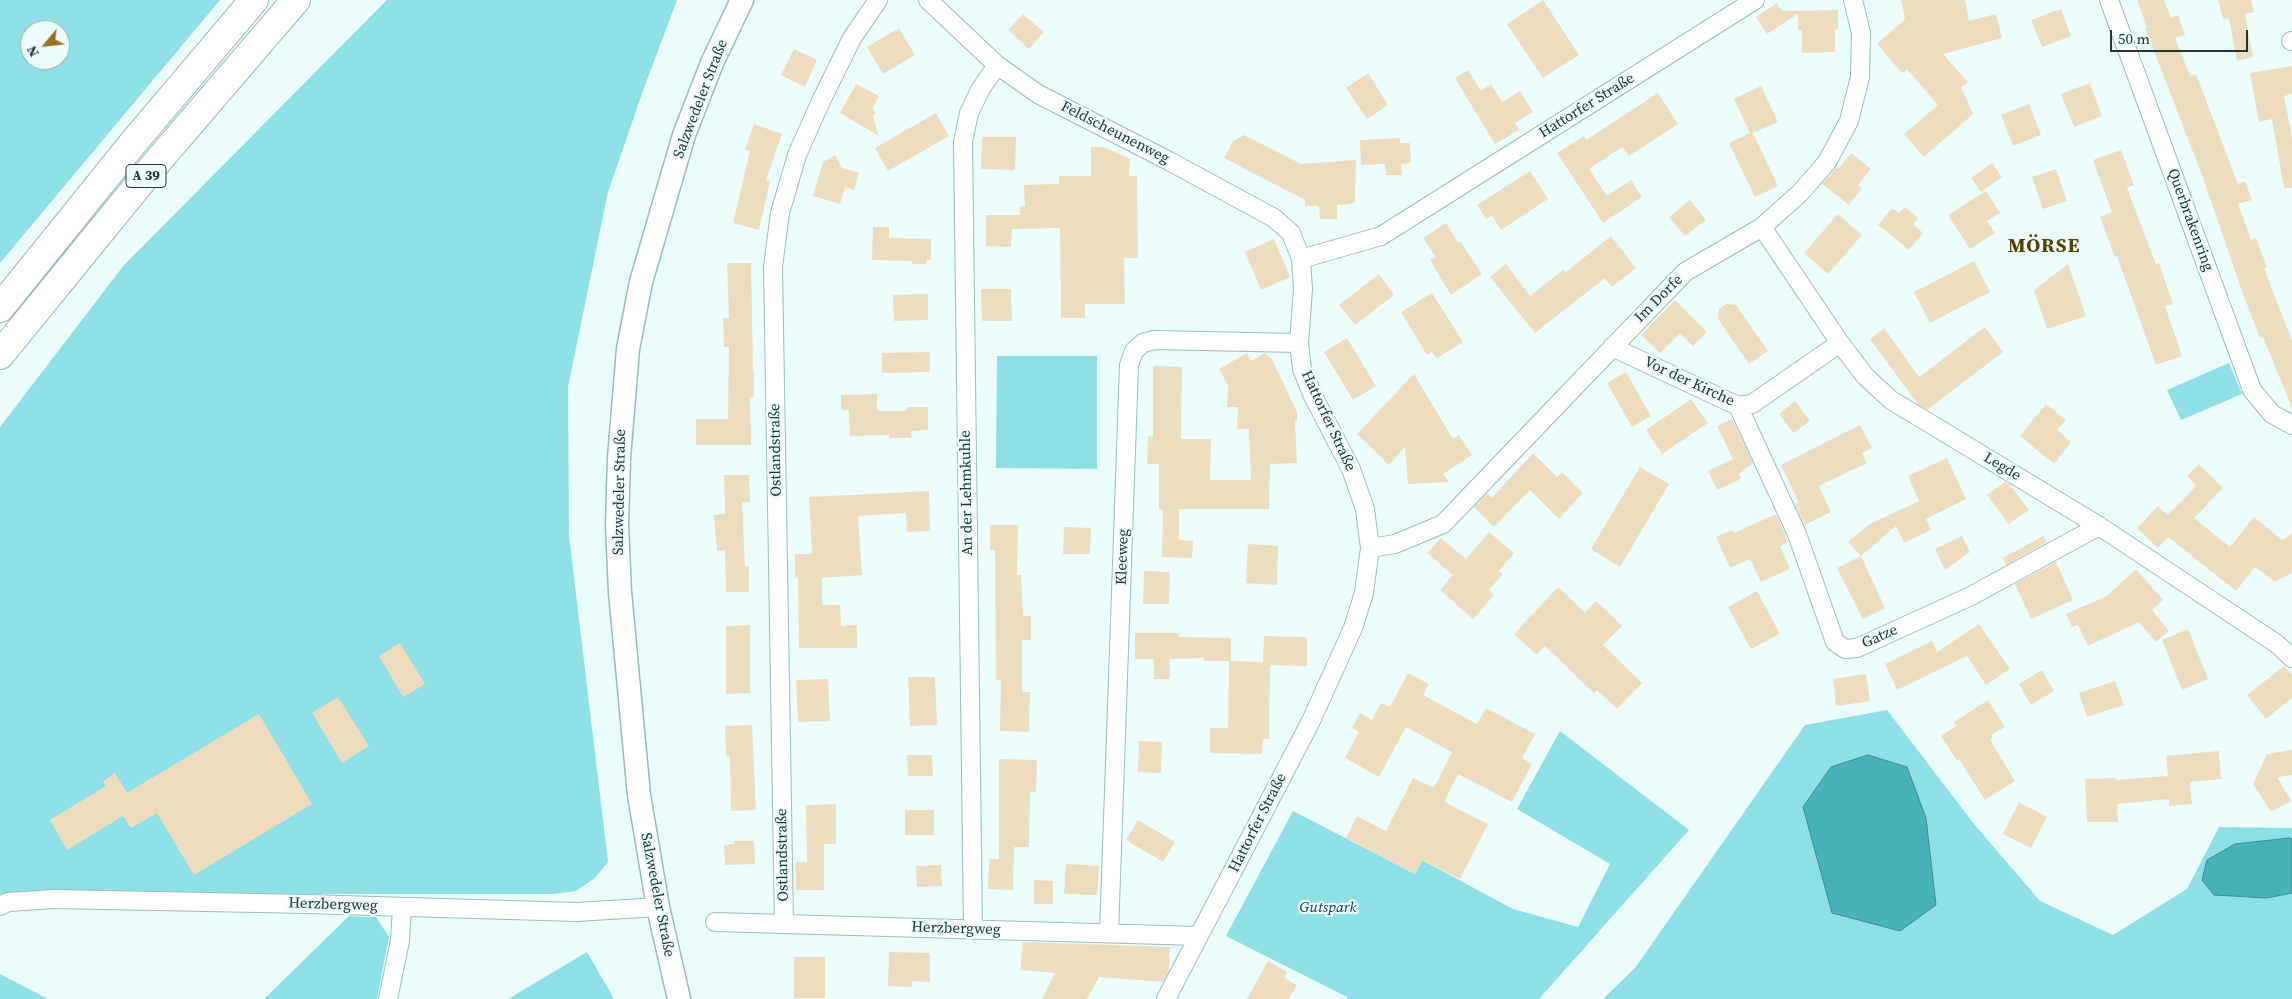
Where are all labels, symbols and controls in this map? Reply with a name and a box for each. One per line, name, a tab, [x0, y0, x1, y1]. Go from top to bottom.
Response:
north arrow	[20, 20, 70, 70]
scale bar	[2112, 20, 2250, 52]
text: 50 m	[2118, 28, 2150, 49]
street label: Salzwedeler Straße	[670, 37, 732, 161]
text: N	[21, 42, 44, 61]
street label: Hattorfer Straße	[1536, 70, 1638, 142]
street label: Feldscheunenweg	[1058, 98, 1172, 168]
road number: A 39	[126, 165, 166, 188]
street label: Querbrakenring	[2163, 166, 2217, 274]
district label: MÖRSE	[2007, 235, 2081, 259]
street label: Im Dorfe	[1631, 271, 1687, 327]
street label: Vor der Kirche	[1641, 353, 1737, 411]
street label: Hattorfer Straße	[1297, 368, 1359, 474]
street label: Ostlandstraße	[766, 403, 786, 497]
street label: Salzwedeler Straße	[610, 429, 630, 555]
street label: An der Lehmkuhle	[957, 430, 977, 556]
street label: Legde	[1980, 449, 2024, 485]
street label: Kleeweg	[1113, 529, 1133, 585]
street label: Gatze	[1859, 621, 1901, 653]
street label: Hattorfer Straße	[1225, 770, 1291, 876]
street label: Ostlandstraße	[773, 808, 793, 902]
street label: Salzwedeler Straße	[636, 831, 678, 959]
street label: Herzbergweg	[288, 894, 378, 916]
park label: Gutspark	[1299, 899, 1357, 917]
street label: Herzbergweg	[911, 918, 1001, 940]

